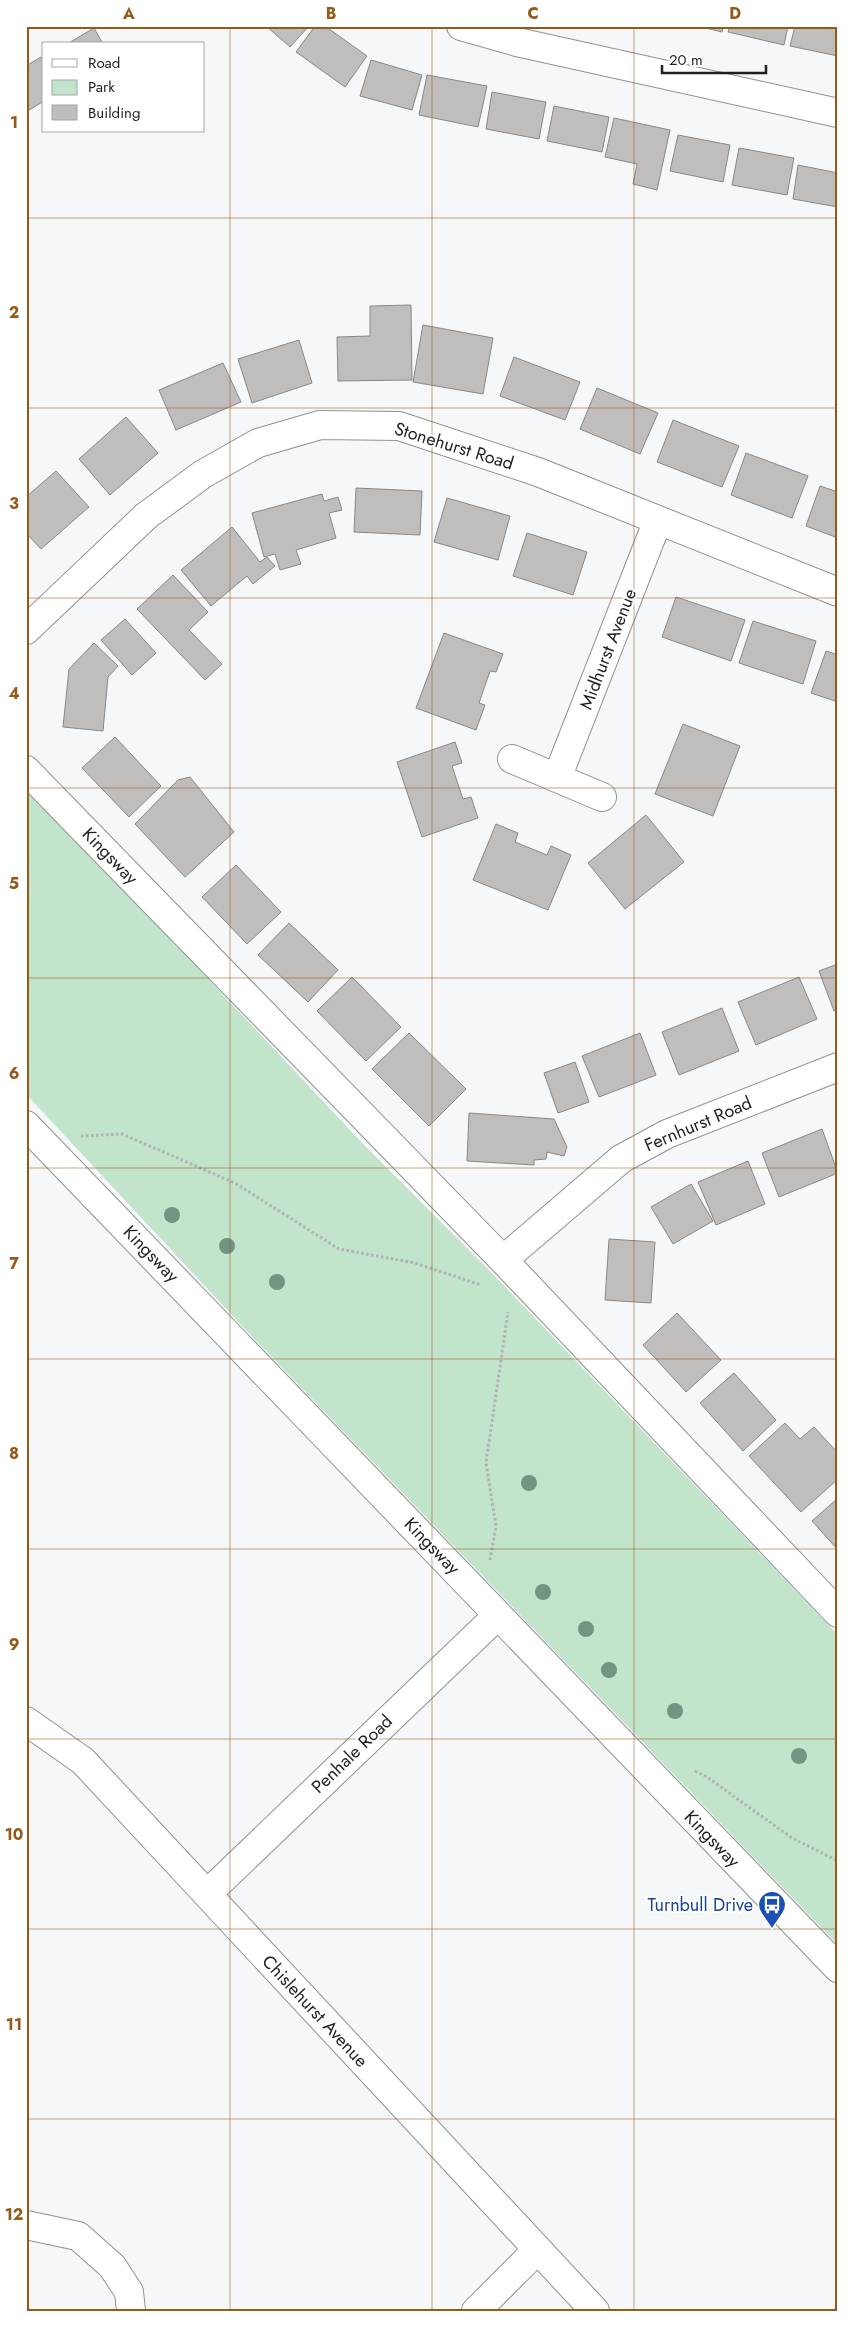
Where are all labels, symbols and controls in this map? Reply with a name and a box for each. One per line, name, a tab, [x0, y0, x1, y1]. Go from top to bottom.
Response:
text: A	[122, 2, 135, 25]
text: B	[326, 2, 336, 25]
text: C	[527, 2, 539, 25]
text: D	[729, 2, 741, 25]
legend	[42, 42, 205, 132]
scale bar	[662, 42, 765, 74]
text: 20 m	[669, 49, 703, 71]
text: Road	[88, 52, 120, 74]
text: Park	[88, 76, 115, 98]
text: Building	[88, 102, 140, 124]
text: 1	[10, 111, 18, 134]
text: 2	[9, 301, 19, 324]
street label: Stonehurst Road	[391, 415, 517, 477]
text: 3	[9, 492, 19, 515]
street label: Midhurst Avenue	[573, 585, 643, 713]
text: 4	[8, 682, 20, 705]
street label: Kingsway	[76, 822, 144, 890]
text: 5	[9, 872, 19, 895]
text: 6	[9, 1062, 19, 1085]
street label: Fernhurst Road	[640, 1090, 756, 1158]
street label: Kingsway	[117, 1220, 185, 1288]
text: 7	[9, 1252, 19, 1275]
text: 8	[9, 1442, 19, 1465]
street label: Kingsway	[398, 1512, 466, 1580]
text: 9	[9, 1633, 19, 1656]
street label: Penhale Road	[306, 1709, 398, 1799]
street label: Kingsway	[678, 1805, 746, 1873]
text: 10	[5, 1823, 23, 1846]
bus stop icon: Turnbull Drive	[757, 1890, 787, 1929]
place label: Turnbull Drive	[648, 1892, 753, 1918]
street label: Chislehurst Avenue	[256, 1949, 374, 2073]
text: 11	[6, 2013, 22, 2036]
text: 12	[5, 2203, 23, 2226]

